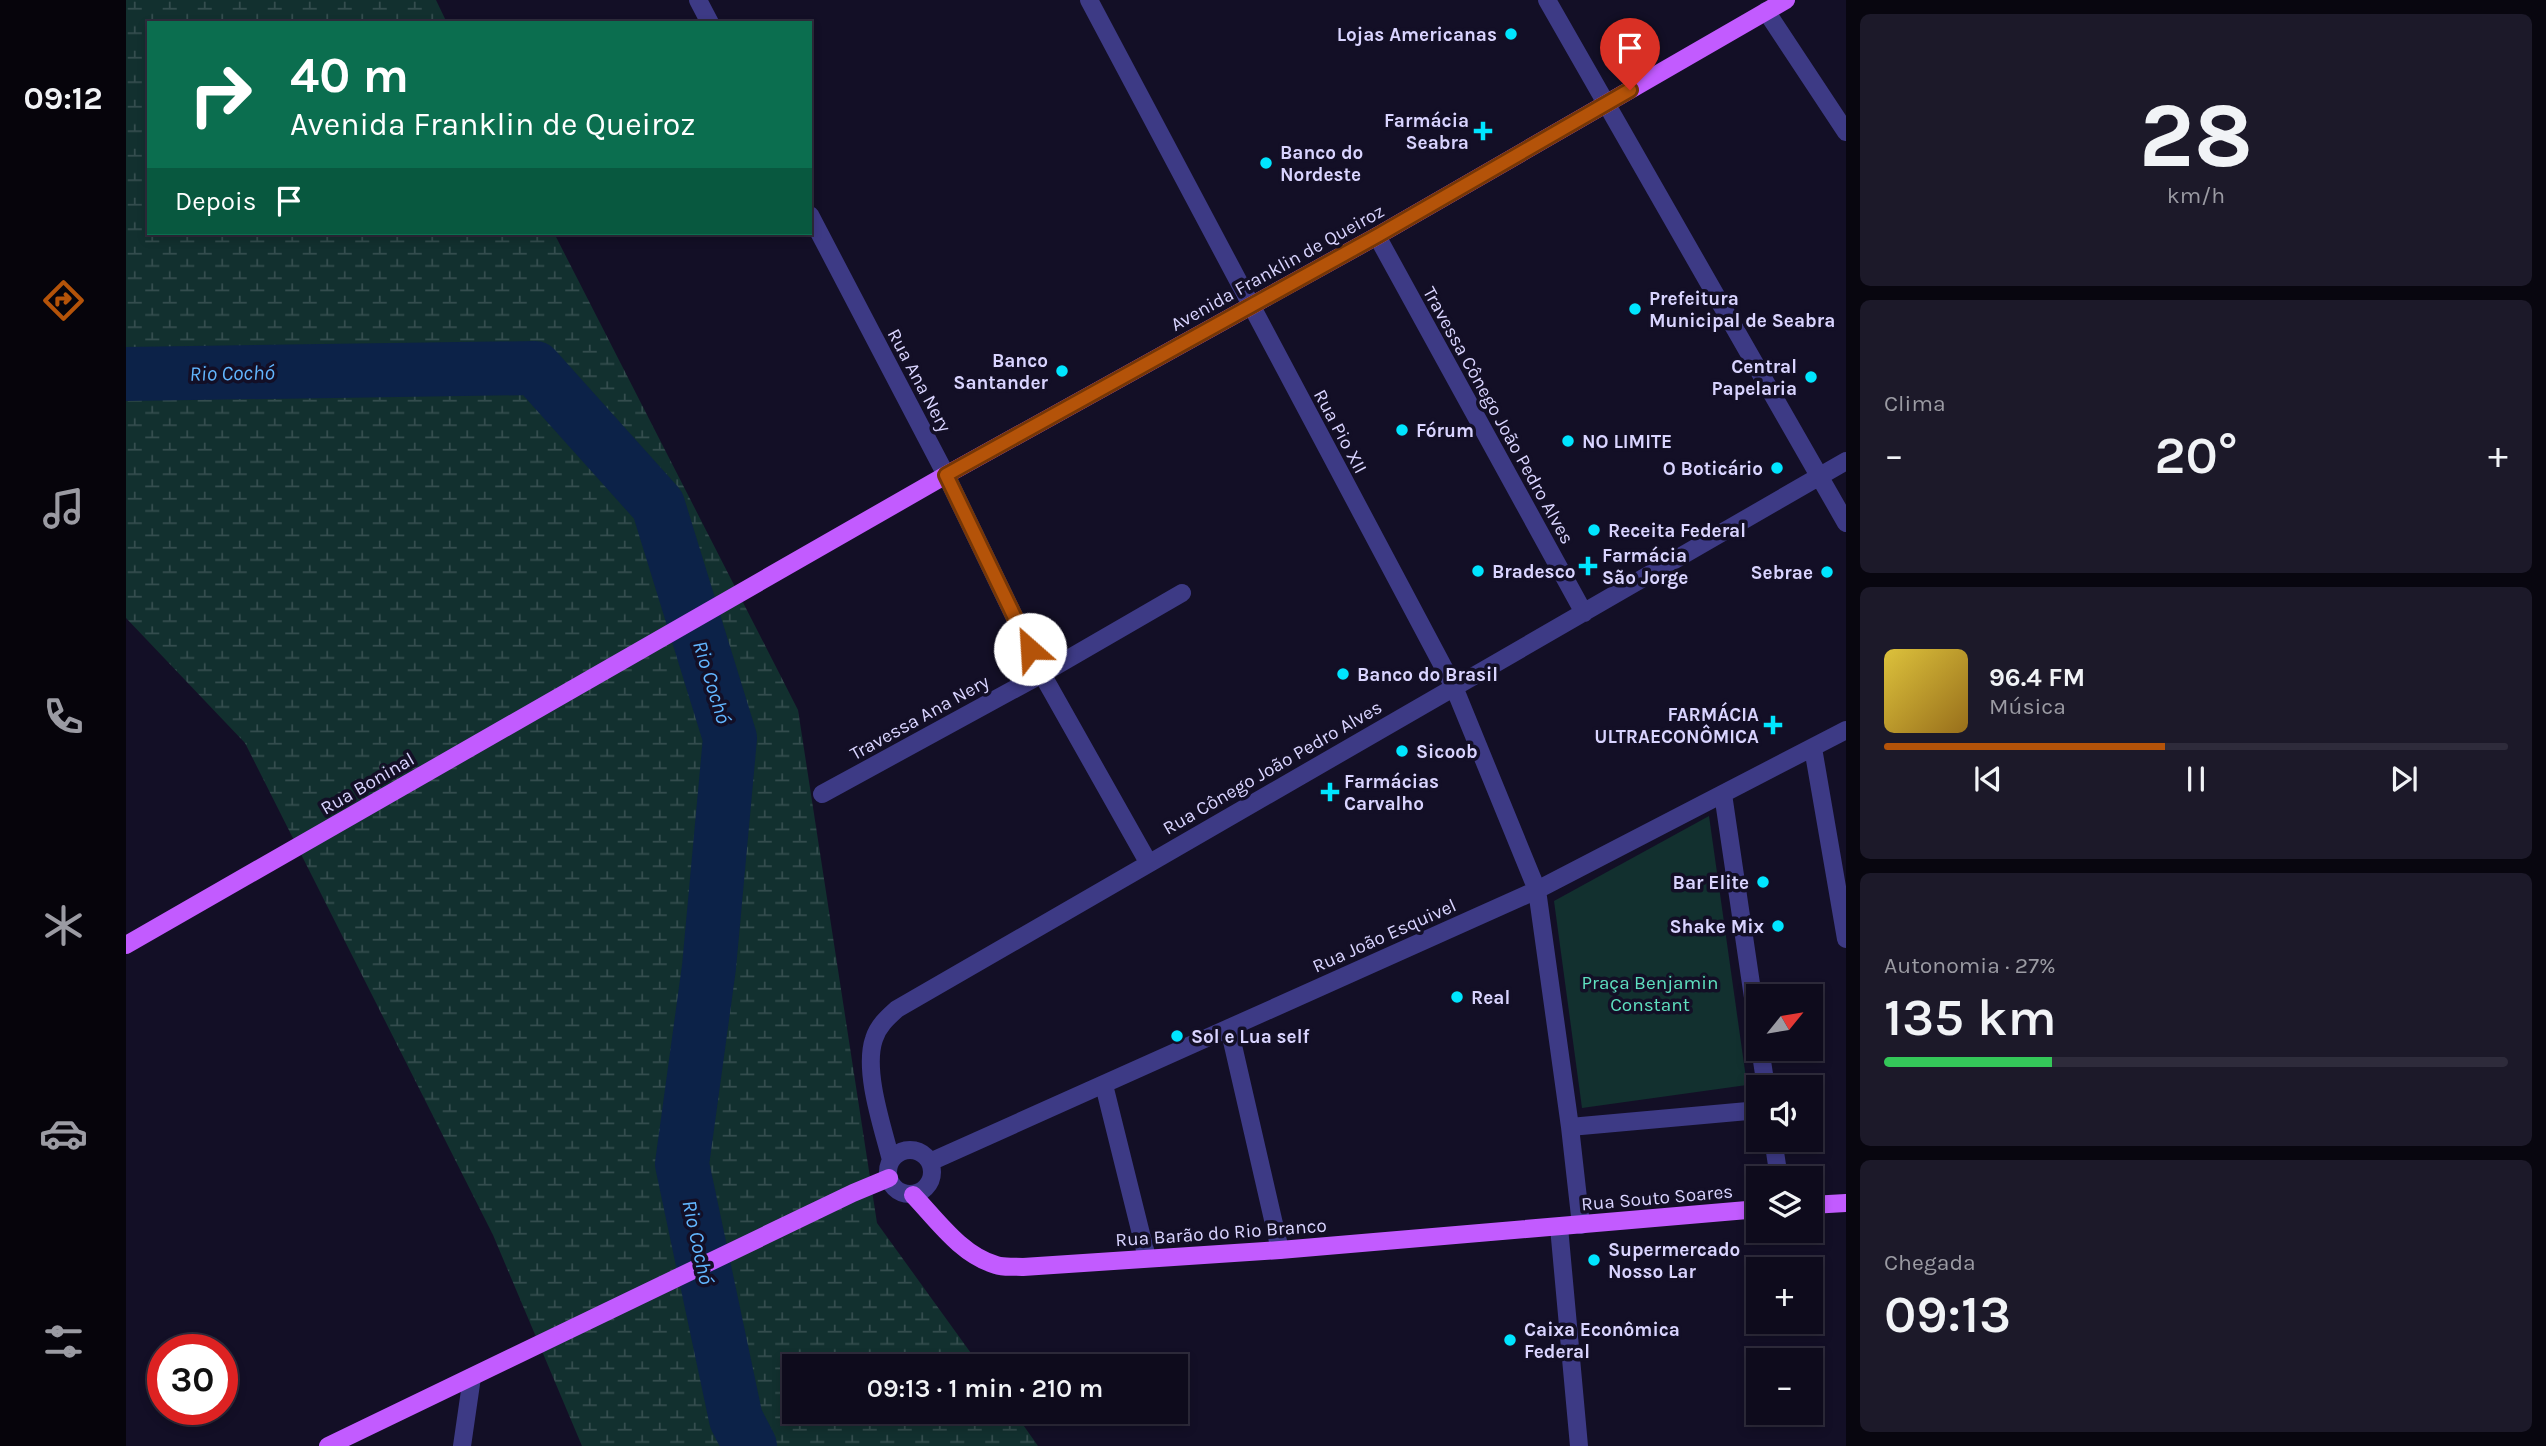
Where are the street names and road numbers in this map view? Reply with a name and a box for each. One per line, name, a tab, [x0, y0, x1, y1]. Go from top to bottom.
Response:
street label: Avenida Franklin de Queiroz	[1167, 200, 1388, 336]
street label: Travessa Cônego João Pedro Alves	[1418, 283, 1578, 548]
street label: Rua Ana Nery	[883, 325, 956, 436]
street label: Rua Pio XII	[1309, 386, 1371, 477]
street label: Travessa Ana Nery	[846, 670, 993, 765]
street label: Rua Cônego João Pedro Alves	[1159, 696, 1386, 840]
street label: Rua Boninal	[317, 748, 418, 820]
street label: Rua João Esquivel	[1309, 894, 1460, 978]
street label: Rua Souto Soares	[1580, 1180, 1734, 1216]
street label: Rua Barão do Rio Branco	[1115, 1215, 1327, 1251]

